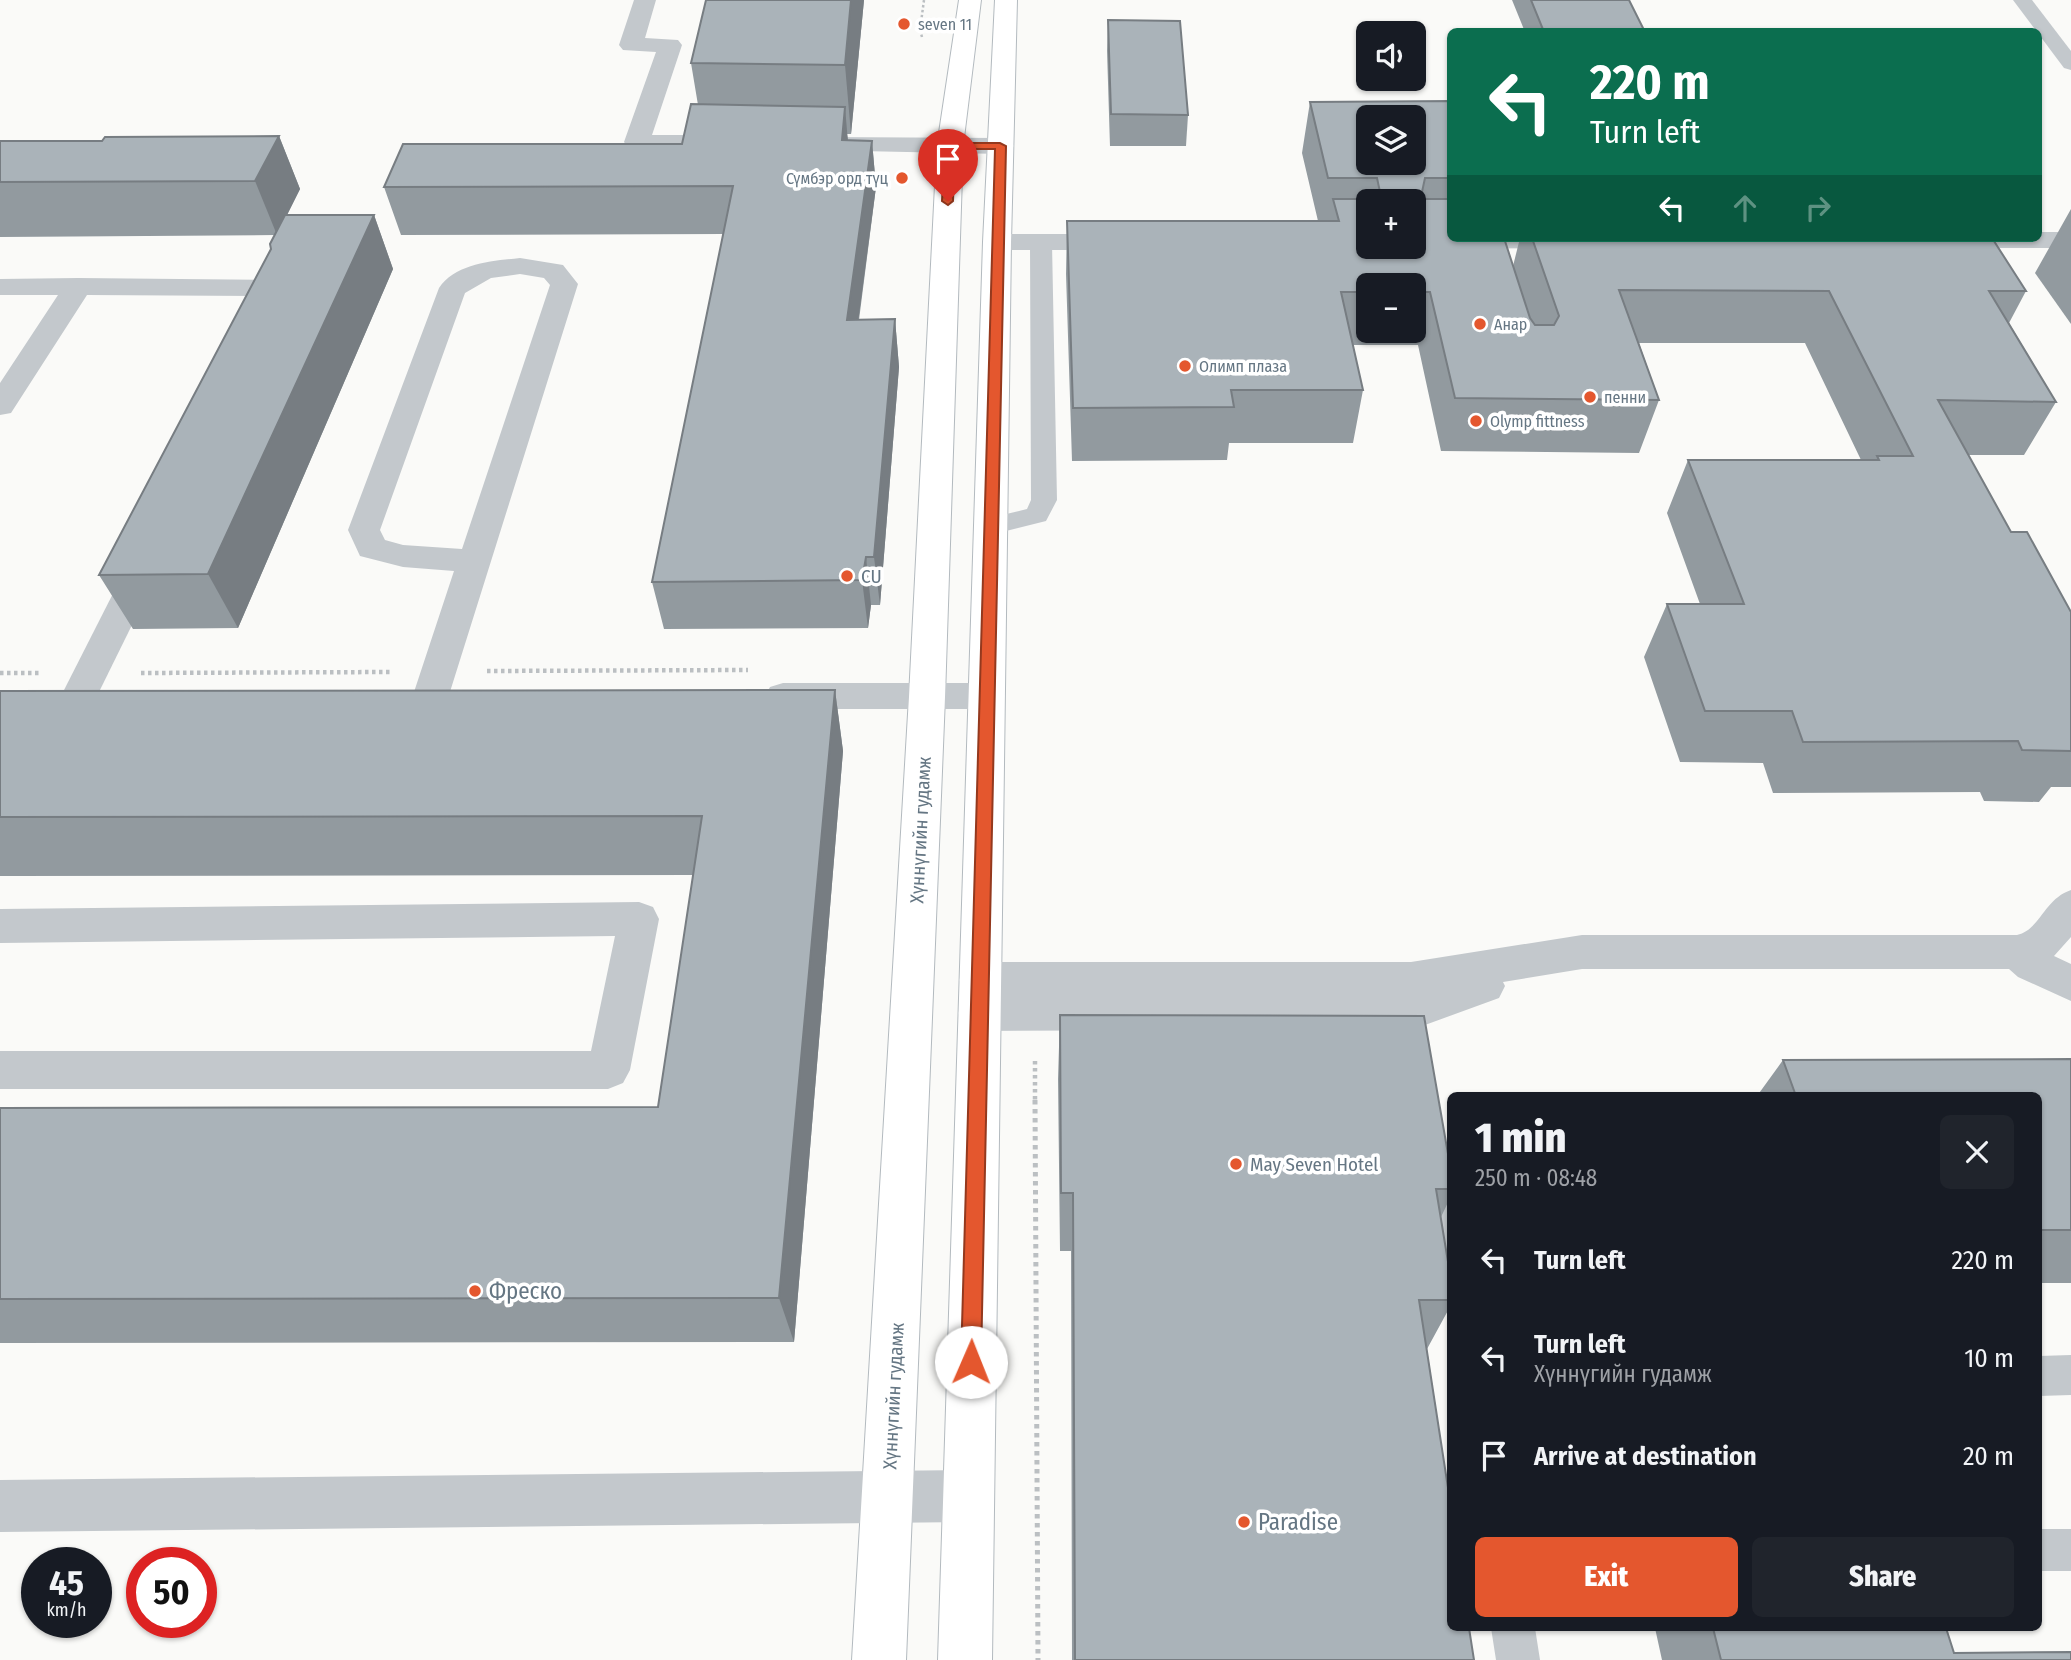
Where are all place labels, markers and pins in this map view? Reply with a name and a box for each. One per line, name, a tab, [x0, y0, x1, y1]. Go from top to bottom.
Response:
place label: seven 11	[918, 15, 972, 34]
marker: seven 11	[896, 16, 912, 32]
pin	[918, 129, 978, 201]
place label: Сүмбэр орд түц	[786, 169, 889, 188]
marker: Сүмбэр орд түц	[894, 170, 910, 186]
place label: Анар	[1494, 315, 1527, 334]
marker: Анар	[1472, 316, 1488, 332]
place label: Олимп плаза	[1199, 357, 1287, 376]
marker: Олимп плаза	[1177, 358, 1193, 374]
place label: пенни	[1604, 388, 1646, 407]
marker: пенни	[1582, 389, 1598, 405]
place label: Olymp fittness	[1490, 412, 1585, 431]
marker: Olymp fittness	[1468, 413, 1484, 429]
place label: CU	[861, 565, 882, 588]
marker: CU	[839, 568, 855, 584]
place label: May Seven Hotel	[1250, 1153, 1378, 1176]
marker: May Seven Hotel	[1228, 1156, 1244, 1172]
place label: Фреско	[489, 1277, 562, 1305]
marker: Фреско	[467, 1283, 483, 1299]
place label: Paradise	[1258, 1508, 1338, 1536]
marker: Paradise	[1236, 1514, 1252, 1530]

